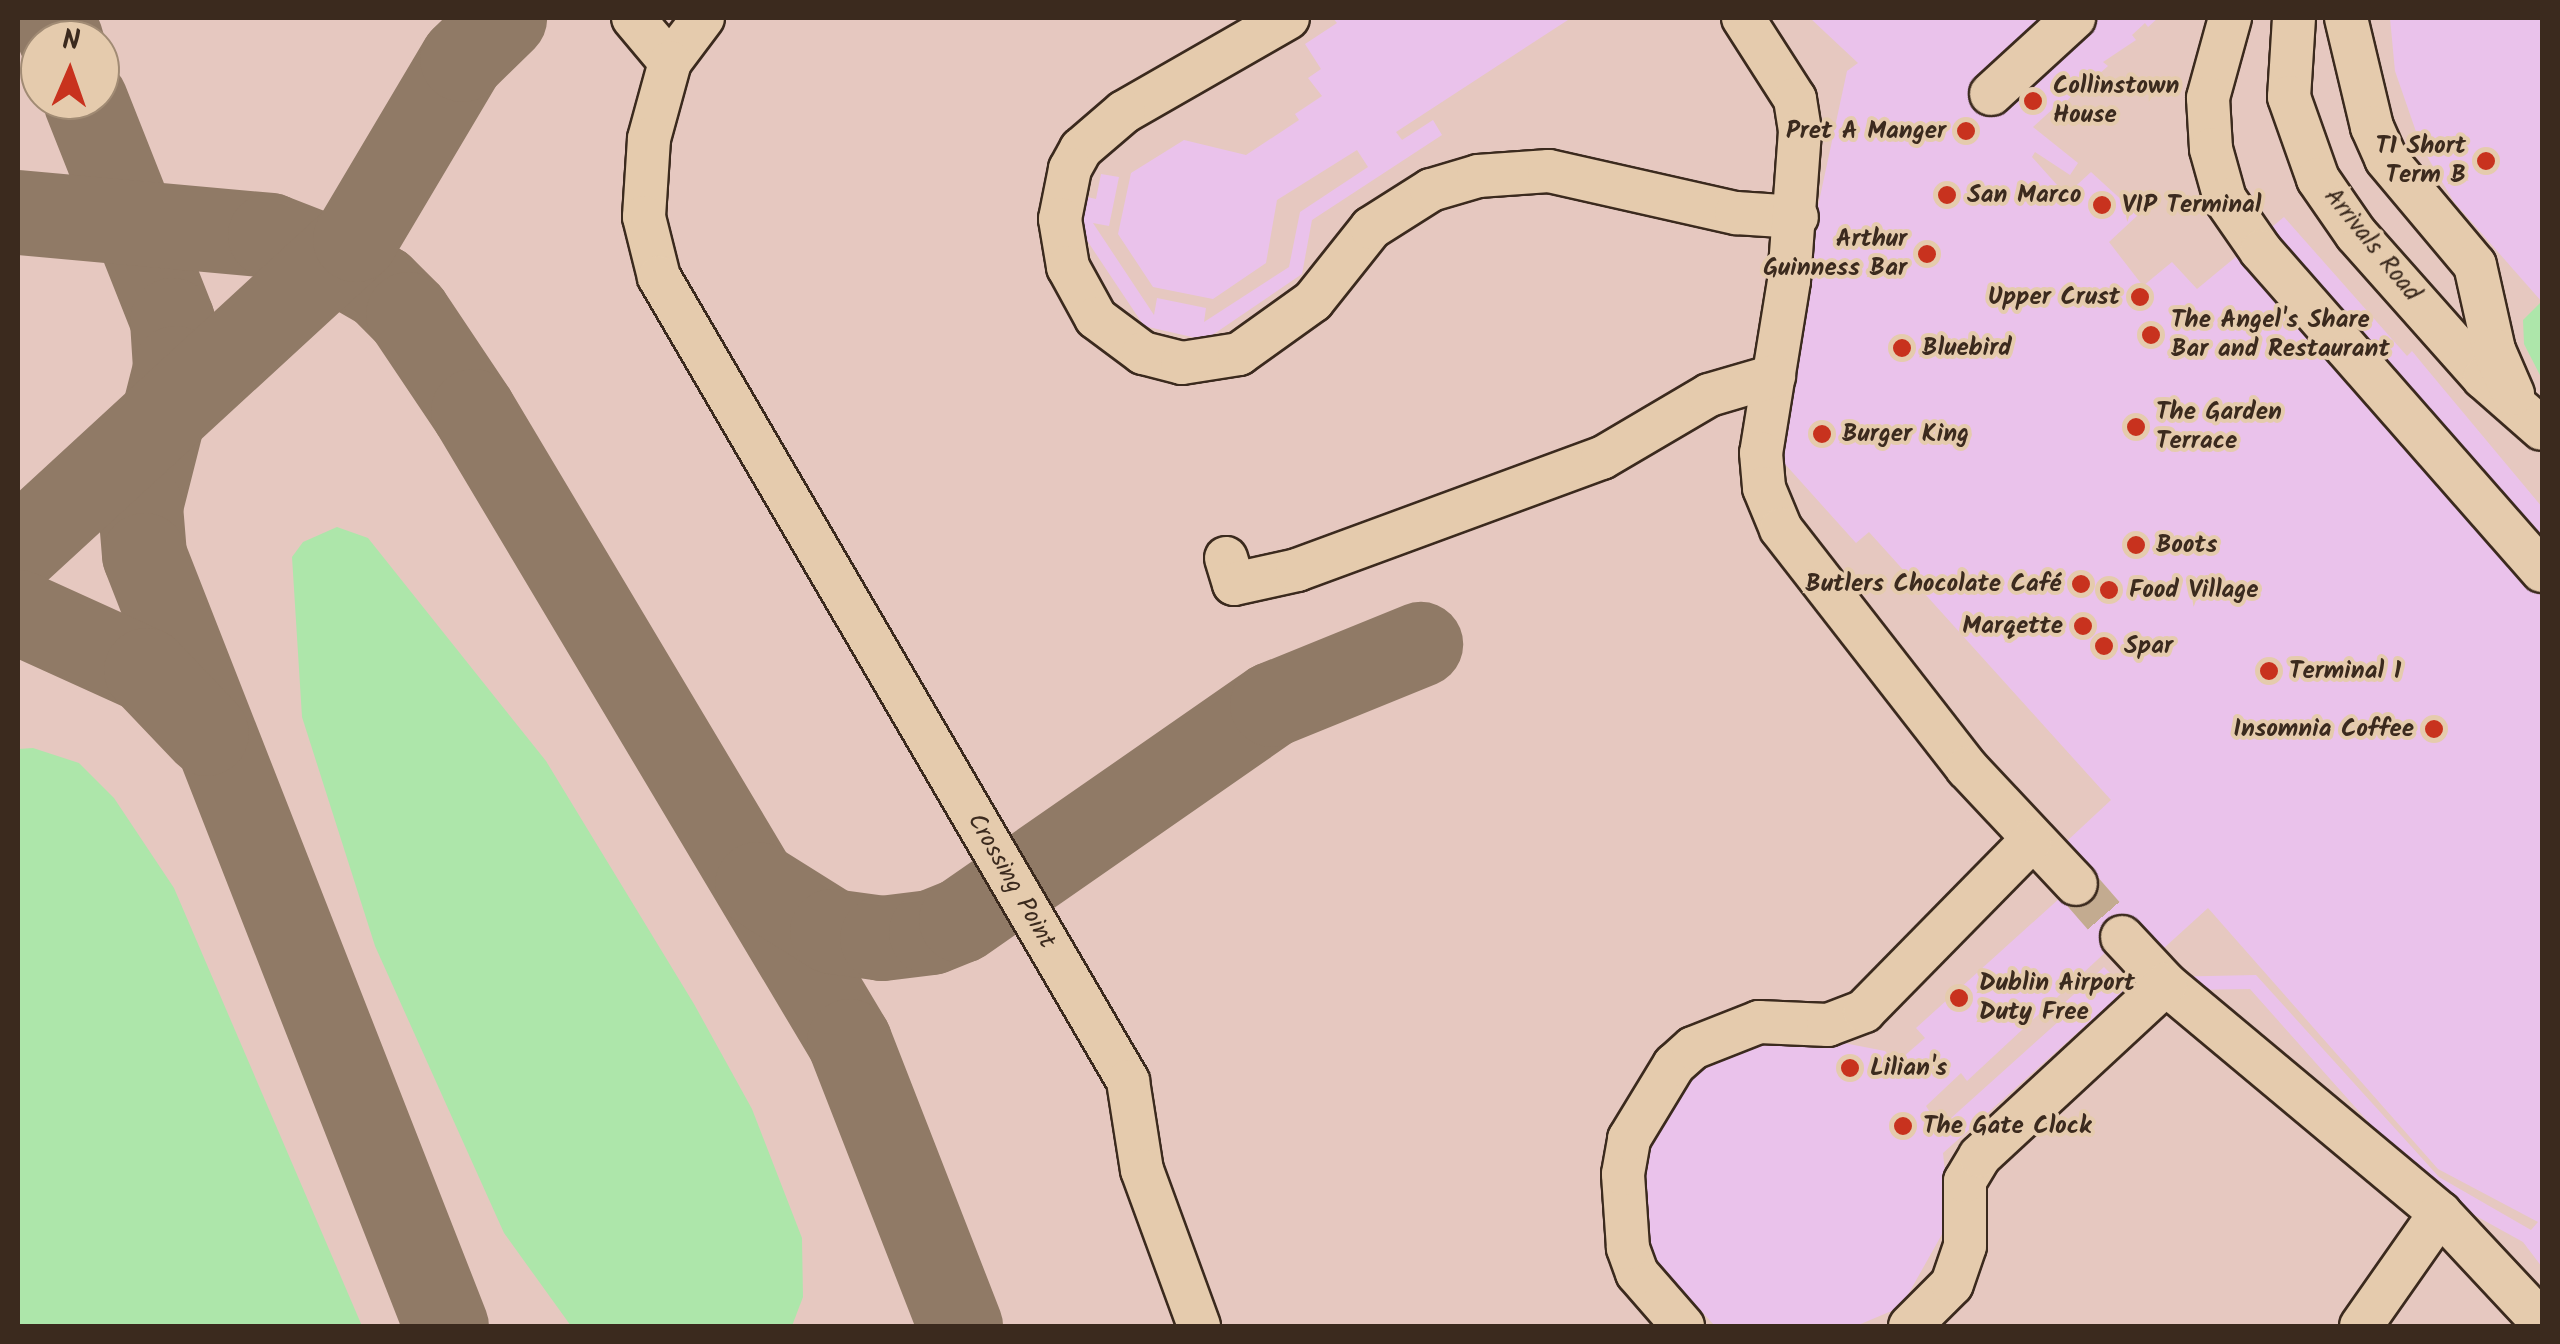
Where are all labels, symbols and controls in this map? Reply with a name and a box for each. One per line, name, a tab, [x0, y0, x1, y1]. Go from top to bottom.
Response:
text: N	[61, 19, 81, 64]
north arrow	[20, 20, 120, 120]
place label: Collinstown House	[2053, 72, 2179, 131]
marker: Collinstown House	[2022, 90, 2044, 112]
place label: Pret A Manger	[1786, 116, 1946, 146]
marker: Pret A Manger	[1955, 120, 1977, 142]
place label: T1 Short Term B	[2376, 132, 2466, 191]
marker: T1 Short Term B	[2475, 150, 2497, 172]
place label: San Marco	[1967, 180, 2081, 210]
street label: Arrivals Road	[2317, 182, 2427, 308]
marker: San Marco	[1936, 184, 1958, 206]
place label: VIP Terminal	[2122, 190, 2261, 220]
marker: VIP Terminal	[2091, 194, 2113, 216]
place label: Arthur Guinness Bar	[1763, 225, 1907, 284]
marker: Arthur Guinness Bar	[1916, 243, 1938, 265]
place label: Upper Crust	[1988, 282, 2120, 312]
marker: Upper Crust	[2129, 286, 2151, 308]
place label: The Angel's Share Bar and Restaurant	[2171, 306, 2390, 365]
marker: The Angel's Share Bar and Restaurant	[2140, 324, 2162, 346]
place label: Bluebird	[1922, 333, 2012, 363]
marker: Bluebird	[1891, 337, 1913, 359]
place label: The Garden Terrace	[2156, 398, 2282, 457]
marker: The Garden Terrace	[2125, 416, 2147, 438]
place label: Burger King	[1842, 419, 1969, 449]
marker: Burger King	[1811, 423, 1833, 445]
place label: Boots	[2156, 530, 2217, 560]
marker: Boots	[2125, 534, 2147, 556]
place label: Butlers Chocolate Café	[1805, 569, 2061, 599]
marker: Butlers Chocolate Café	[2070, 573, 2092, 595]
place label: Food Village	[2129, 575, 2259, 605]
marker: Food Village	[2098, 579, 2120, 601]
place label: Marqette	[1962, 611, 2063, 641]
marker: Marqette	[2072, 615, 2094, 637]
place label: Spar	[2124, 631, 2173, 661]
marker: Spar	[2093, 635, 2115, 657]
place label: Terminal 1	[2289, 656, 2401, 686]
marker: Terminal 1	[2258, 660, 2280, 682]
place label: Insomnia Coffee	[2233, 714, 2414, 744]
marker: Insomnia Coffee	[2423, 718, 2445, 740]
street label: Crossing Point	[960, 808, 1062, 954]
place label: Dublin Airport Duty Free	[1979, 969, 2135, 1028]
marker: Dublin Airport Duty Free	[1948, 987, 1970, 1009]
place label: Lilian's	[1870, 1053, 1947, 1083]
marker: Lilian's	[1839, 1057, 1861, 1079]
place label: The Gate Clock	[1923, 1111, 2091, 1141]
marker: The Gate Clock	[1892, 1115, 1914, 1137]

